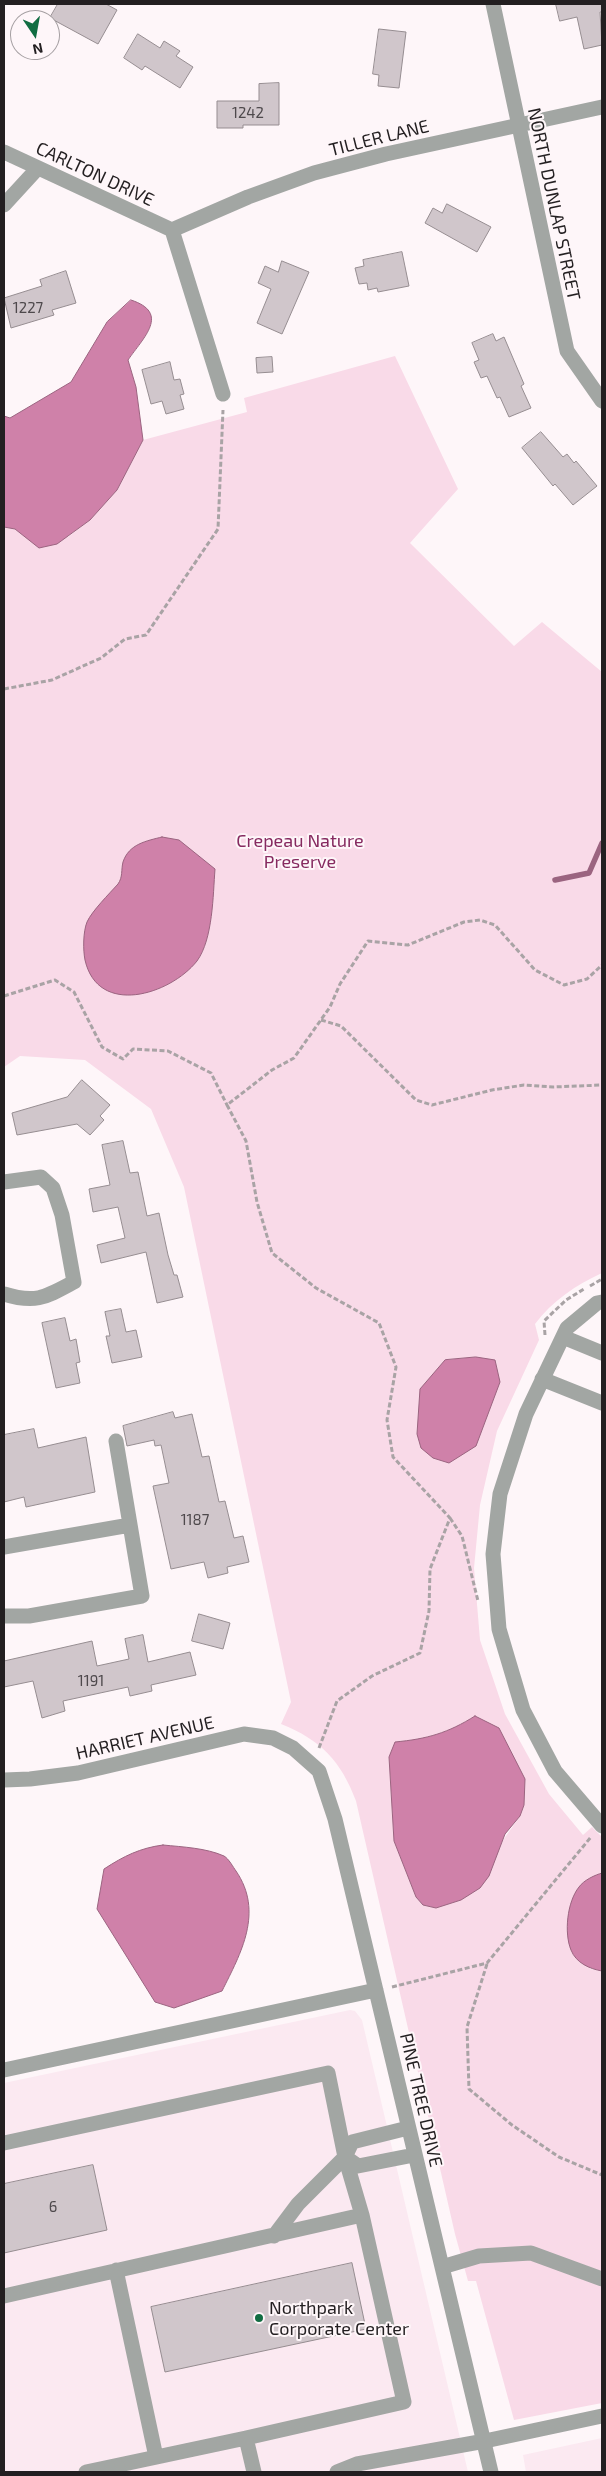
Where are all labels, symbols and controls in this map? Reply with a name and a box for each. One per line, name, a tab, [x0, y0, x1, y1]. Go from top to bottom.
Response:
north arrow	[10, 10, 60, 60]
text: N	[31, 40, 45, 59]
house number: 1242	[232, 104, 264, 122]
street label: NORTH DUNLAP STREET	[523, 106, 585, 302]
street label: TILLER LANE	[327, 115, 431, 161]
street label: CARLTON DRIVE	[33, 137, 157, 211]
house number: 1227	[13, 299, 43, 317]
park label: Crepeau Nature Preserve	[236, 830, 364, 872]
house number: 1187	[181, 1511, 209, 1529]
house number: 1191	[78, 1672, 104, 1690]
street label: HARRIET AVENUE	[74, 1712, 216, 1764]
street label: PINE TREE DRIVE	[395, 2031, 447, 2169]
house number: 6	[49, 2198, 57, 2216]
place label: Northpark Corporate Center	[269, 2297, 409, 2340]
marker: Northpark Corporate Center	[253, 2312, 265, 2324]

